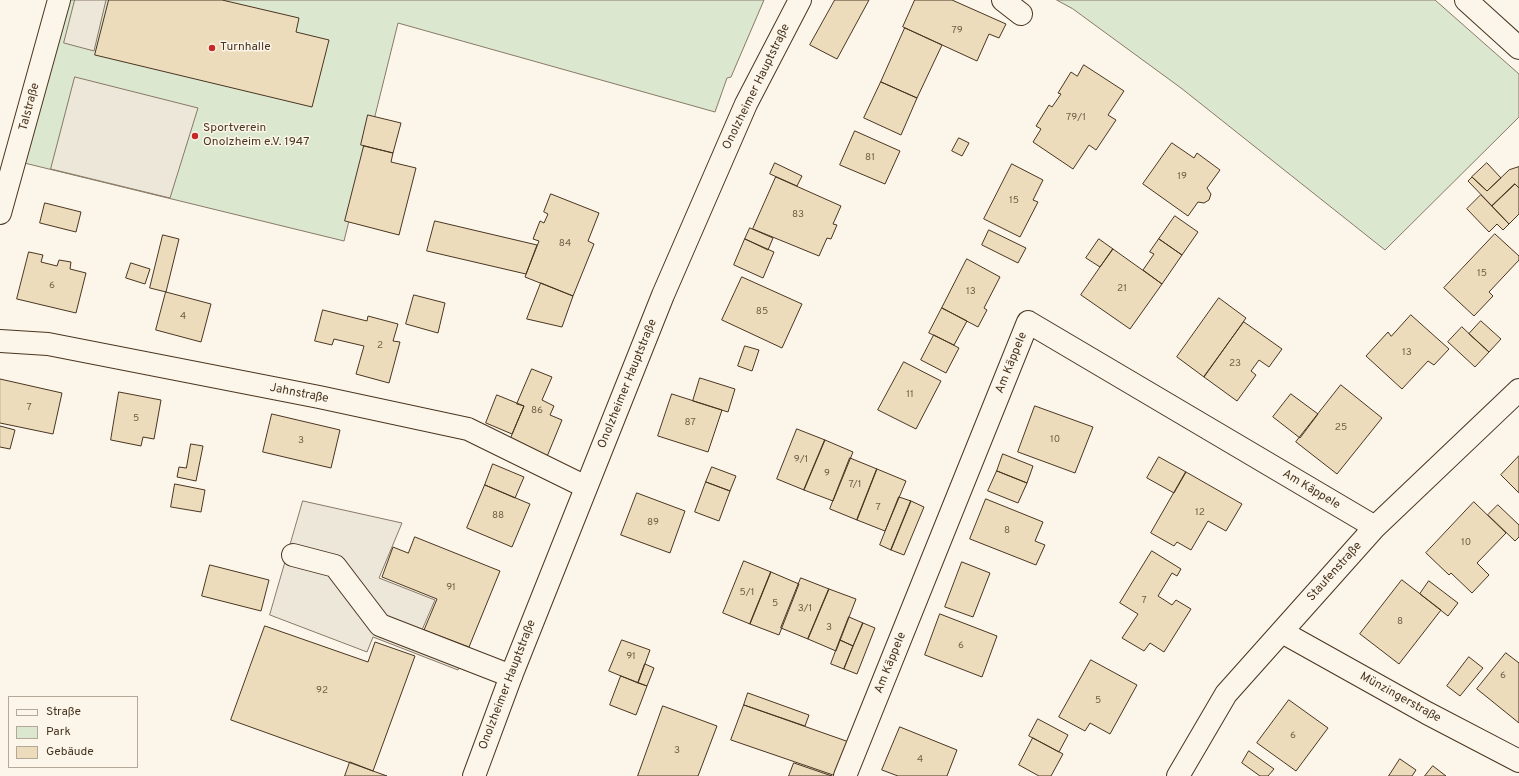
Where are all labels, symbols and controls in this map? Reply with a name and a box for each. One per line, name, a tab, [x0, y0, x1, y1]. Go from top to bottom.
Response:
street label: Onolzheimer Hauptstraße	[720, 22, 794, 152]
house number: 79	[951, 25, 963, 37]
place label: Turnhalle	[220, 41, 271, 55]
marker: Turnhalle	[207, 43, 217, 53]
street label: Talstraße	[17, 81, 43, 133]
house number: 79/1	[1066, 112, 1086, 124]
place label: Sportverein Onolzheim e.V. 1947	[203, 122, 309, 150]
marker: Sportverein Onolzheim e.V. 1947	[190, 131, 200, 141]
house number: 81	[865, 152, 875, 164]
house number: 19	[1177, 171, 1187, 183]
house number: 15	[1009, 195, 1019, 207]
house number: 83	[792, 209, 804, 221]
house number: 84	[559, 238, 571, 250]
house number: 15	[1477, 268, 1487, 280]
house number: 6	[49, 280, 55, 292]
house number: 21	[1117, 283, 1127, 295]
house number: 13	[966, 286, 976, 298]
house number: 85	[756, 306, 768, 318]
house number: 4	[180, 311, 186, 323]
street label: Onolzheimer Hauptstraße	[595, 317, 661, 451]
street label: Am Käppele	[993, 330, 1031, 396]
house number: 2	[377, 340, 383, 352]
house number: 13	[1402, 347, 1412, 359]
house number: 23	[1229, 358, 1241, 370]
street label: Jahnstraße	[268, 381, 330, 407]
house number: 11	[906, 389, 914, 401]
house number: 7	[26, 402, 32, 414]
house number: 86	[531, 405, 543, 417]
house number: 5	[133, 413, 139, 425]
house number: 87	[684, 417, 696, 429]
house number: 25	[1335, 422, 1347, 434]
house number: 10	[1050, 434, 1060, 446]
house number: 3	[298, 435, 304, 447]
house number: 9/1	[794, 454, 808, 466]
street label: Am Käppele	[1279, 467, 1343, 513]
house number: 9	[824, 468, 830, 480]
house number: 7/1	[849, 479, 861, 491]
house number: 7	[875, 502, 881, 514]
house number: 12	[1195, 507, 1205, 519]
house number: 88	[492, 510, 504, 522]
house number: 89	[647, 517, 659, 529]
house number: 8	[1004, 525, 1010, 537]
house number: 10	[1461, 537, 1471, 549]
street label: Staufenstraße	[1305, 539, 1365, 605]
house number: 91	[446, 582, 456, 594]
house number: 5/1	[740, 587, 754, 599]
house number: 7	[1141, 595, 1147, 607]
house number: 5	[772, 598, 778, 610]
house number: 3/1	[798, 603, 812, 615]
house number: 8	[1397, 616, 1403, 628]
street label: Onolzheimer Hauptstraße	[477, 618, 539, 752]
house number: 3	[826, 622, 832, 634]
street label: Am Käppele	[872, 630, 910, 696]
house number: 6	[958, 640, 964, 652]
house number: 91	[626, 651, 636, 663]
street label: Münzingerstraße	[1357, 670, 1443, 726]
house number: 6	[1500, 670, 1506, 682]
house number: 92	[316, 685, 328, 697]
house number: 5	[1095, 695, 1101, 707]
legend	[8, 696, 138, 768]
text: Straße	[46, 704, 81, 720]
text: Park	[46, 724, 71, 740]
house number: 6	[1290, 730, 1296, 742]
text: Gebäude	[46, 744, 94, 760]
house number: 3	[674, 745, 680, 757]
house number: 4	[917, 754, 923, 766]

